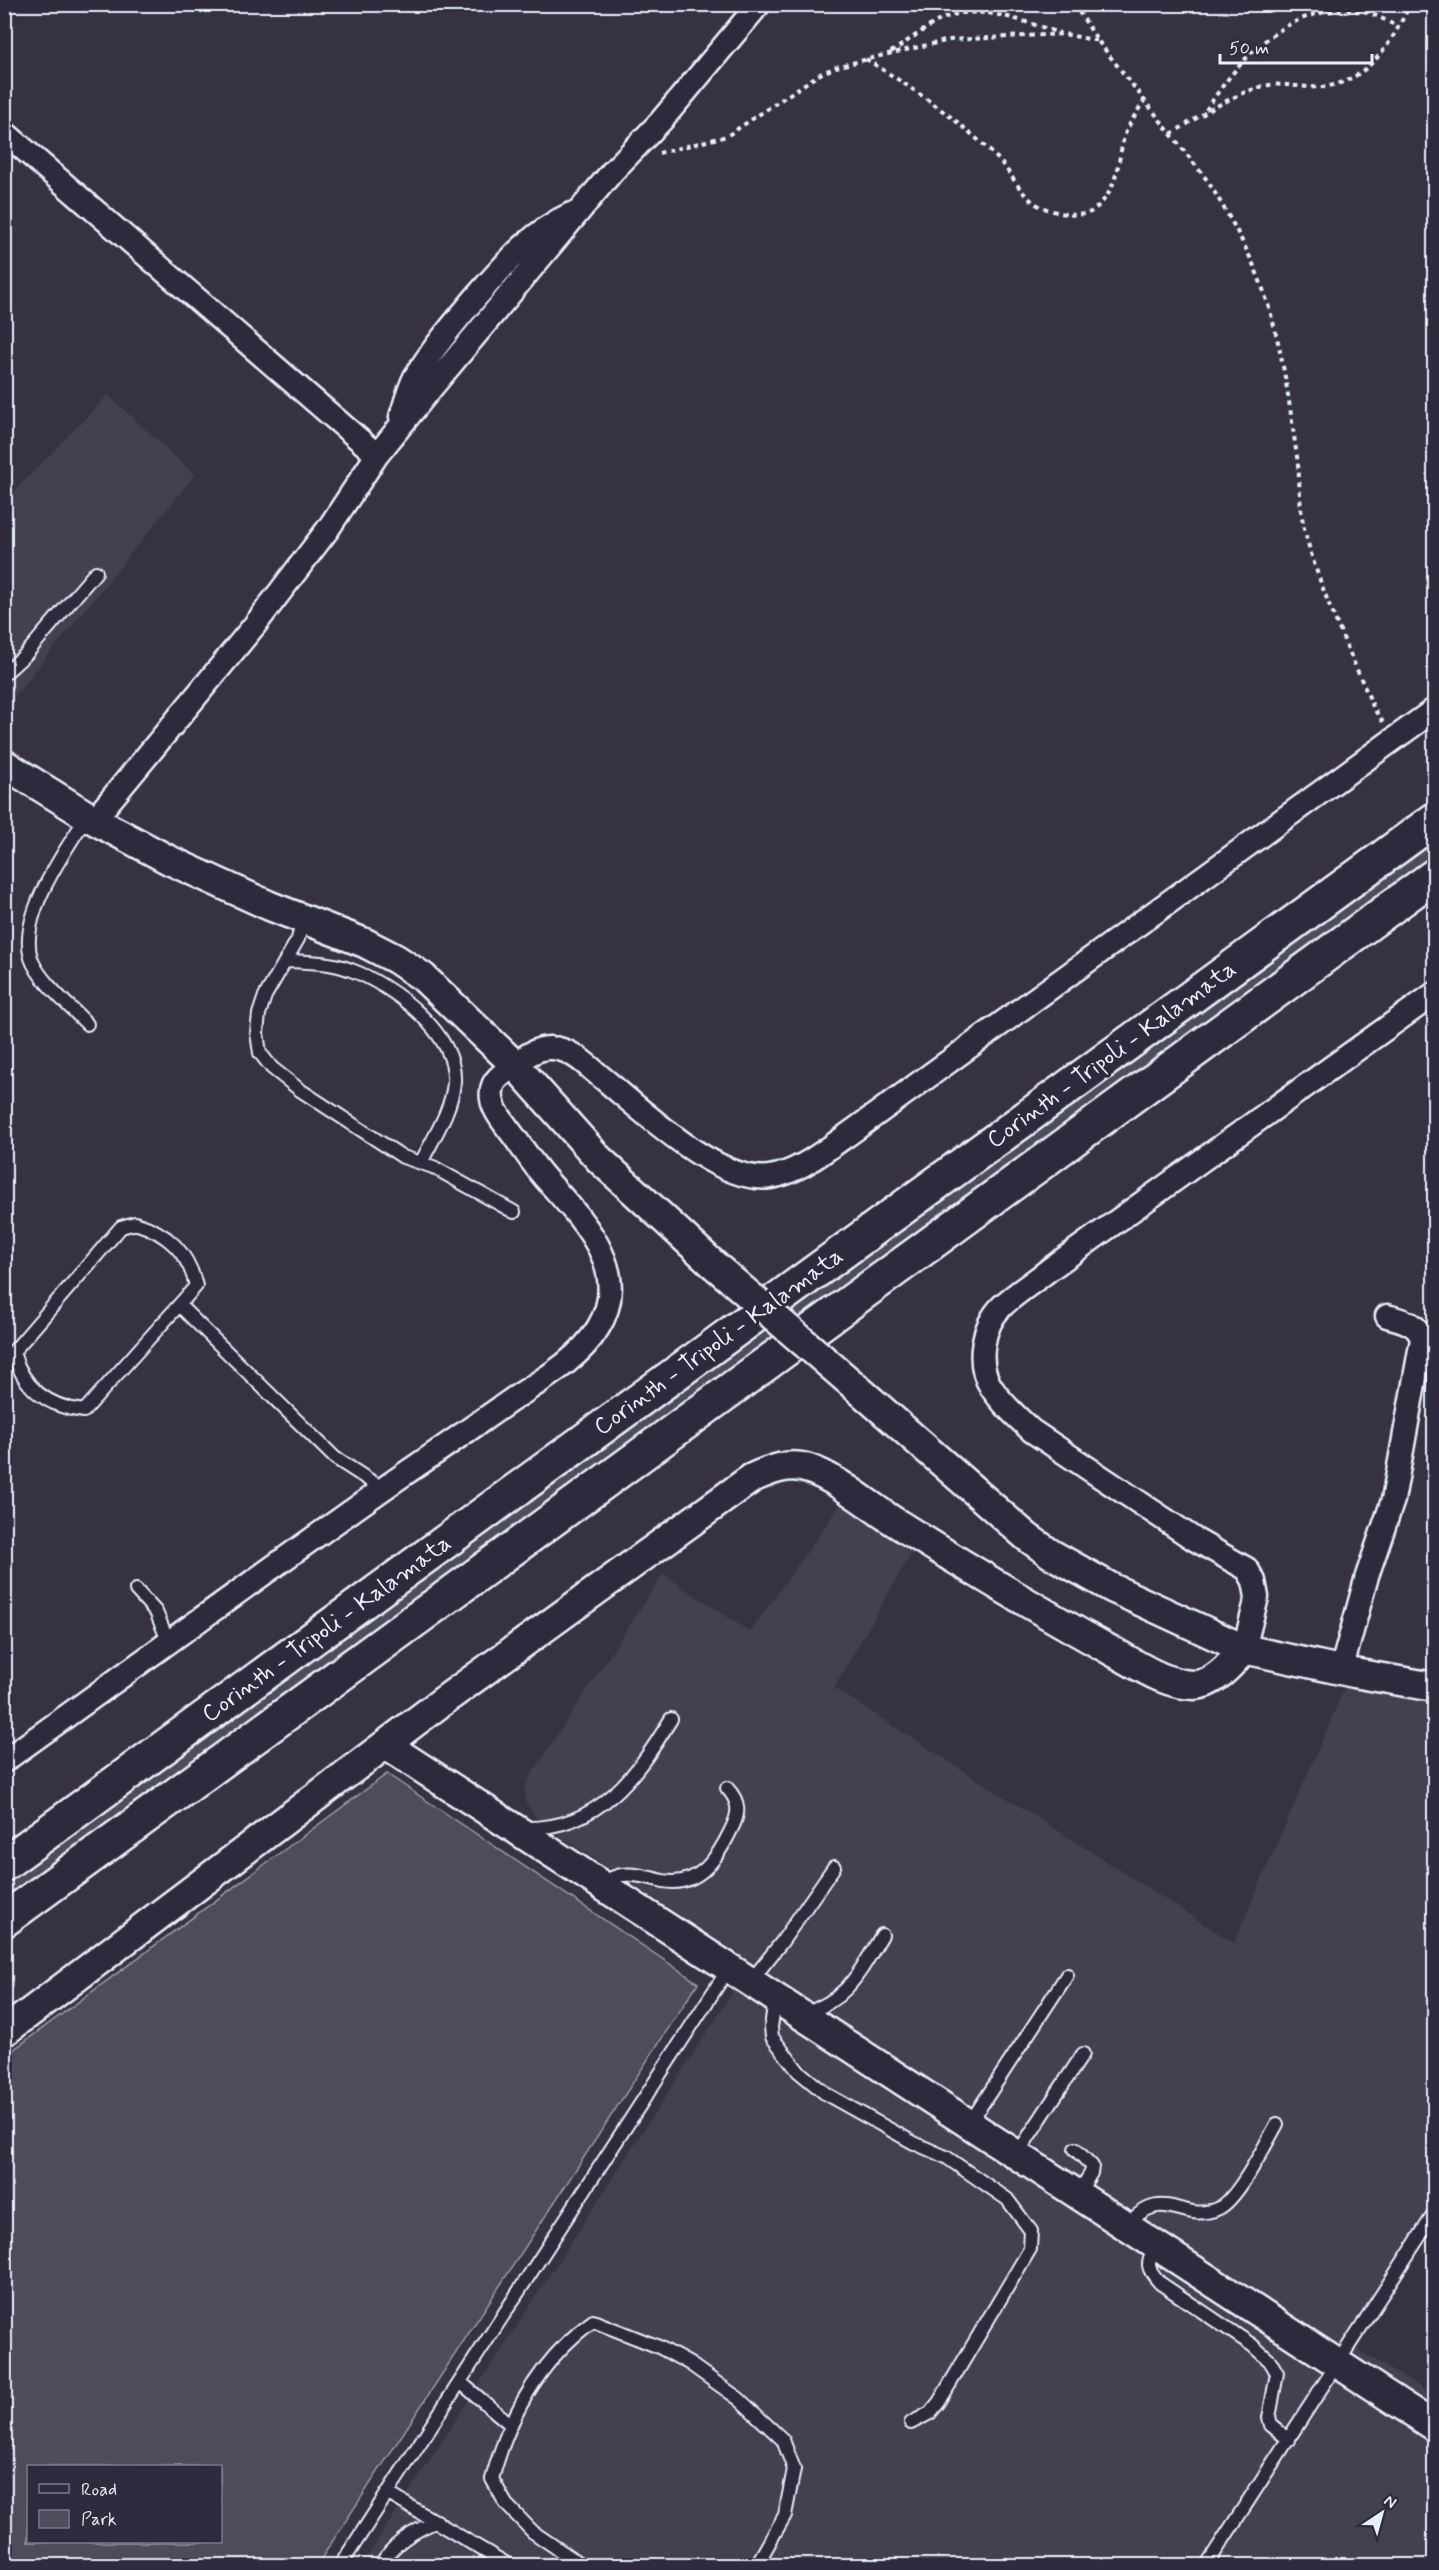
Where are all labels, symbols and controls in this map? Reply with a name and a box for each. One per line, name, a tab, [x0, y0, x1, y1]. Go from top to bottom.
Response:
scale bar	[1220, 27, 1372, 65]
text: 50 m	[1229, 37, 1269, 61]
street label: Corinth - Tripoli - Kalamata	[981, 954, 1243, 1156]
street label: Corinth - Tripoli - Kalamata	[588, 1241, 850, 1443]
street label: Corinth - Tripoli - Kalamata	[196, 1528, 458, 1730]
legend	[27, 2465, 222, 2543]
text: Road	[81, 2478, 117, 2502]
north arrow	[1352, 2483, 1412, 2543]
text: N	[1379, 2490, 1400, 2514]
text: Park	[81, 2508, 117, 2532]

